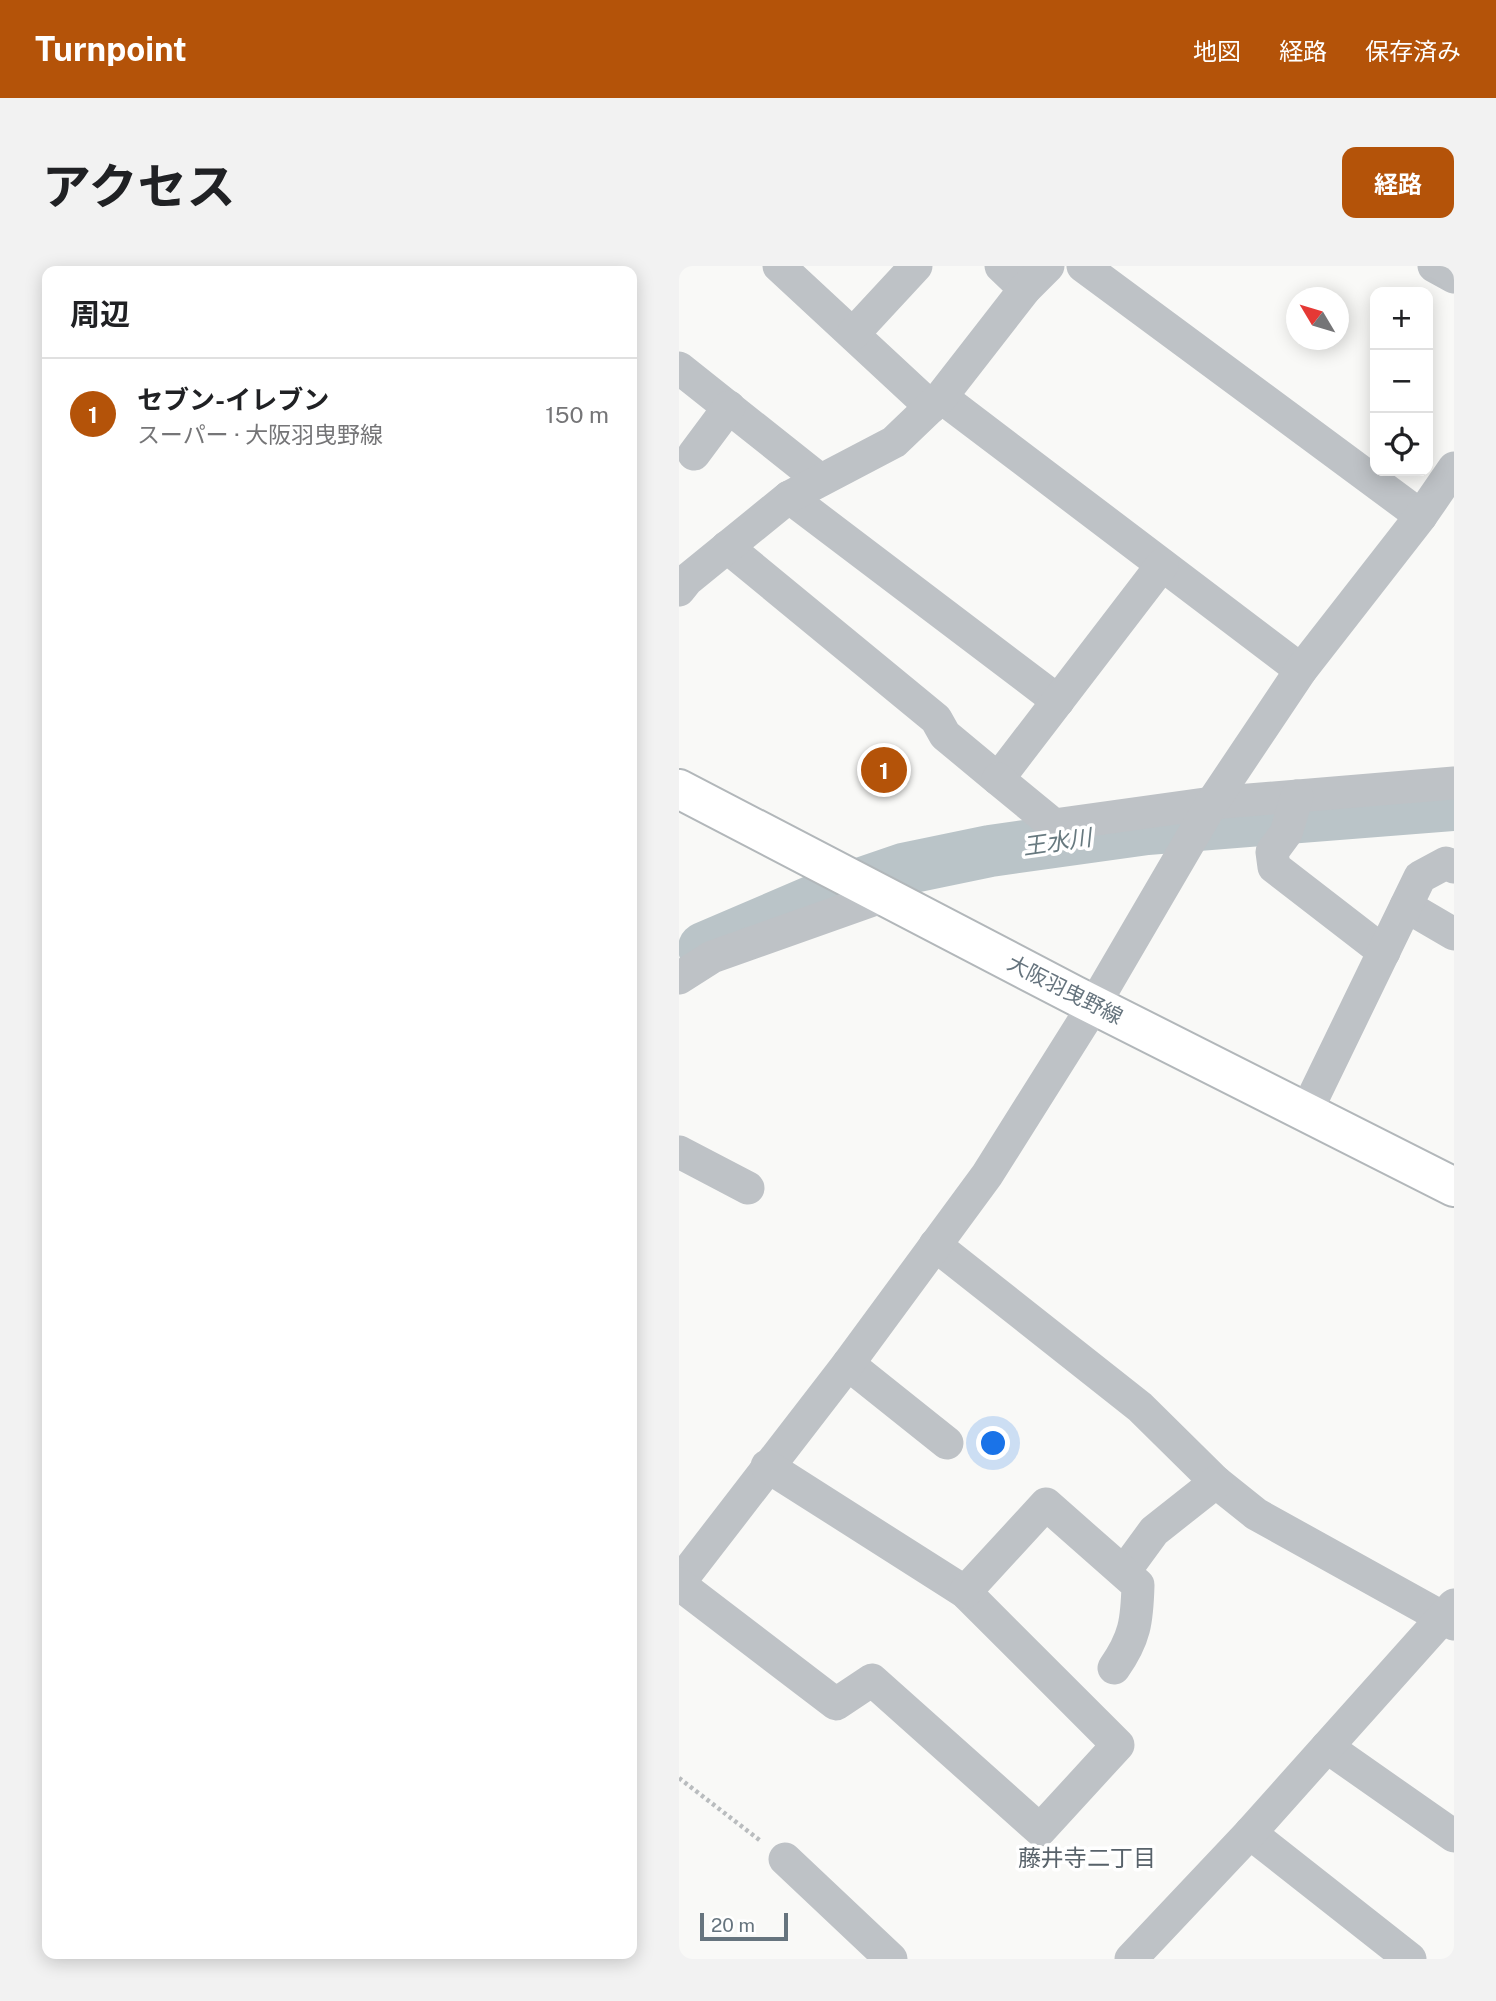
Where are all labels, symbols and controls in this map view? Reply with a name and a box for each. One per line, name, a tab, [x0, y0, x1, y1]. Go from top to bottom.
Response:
text: Turnpoint	[35, 30, 187, 68]
text: 地図	[1193, 37, 1241, 65]
text: 経路	[1279, 37, 1327, 65]
text: 保存済み	[1365, 37, 1461, 65]
button: 経路	[1342, 147, 1454, 218]
text: アクセス	[42, 157, 236, 215]
north arrow	[1286, 287, 1349, 350]
map controls	[1370, 287, 1433, 476]
button: +	[1370, 287, 1433, 350]
text: 周辺	[70, 296, 130, 332]
button: −	[1370, 350, 1433, 413]
text: セブン-イレブン	[137, 384, 329, 415]
text: 1	[88, 401, 98, 428]
text: 150 m	[545, 401, 609, 428]
button: locate	[1370, 413, 1433, 476]
text: スーパー · 大阪羽曳野線	[137, 421, 383, 448]
pin: 1	[861, 744, 907, 796]
water label: 王水川	[1021, 823, 1096, 860]
street label: 大阪羽曳野線	[1003, 950, 1127, 1029]
your location	[976, 1426, 1010, 1460]
district label: 藤井寺二丁目	[1018, 1844, 1156, 1871]
scale bar	[700, 1910, 787, 1942]
text: 20 m	[711, 1914, 755, 1936]

